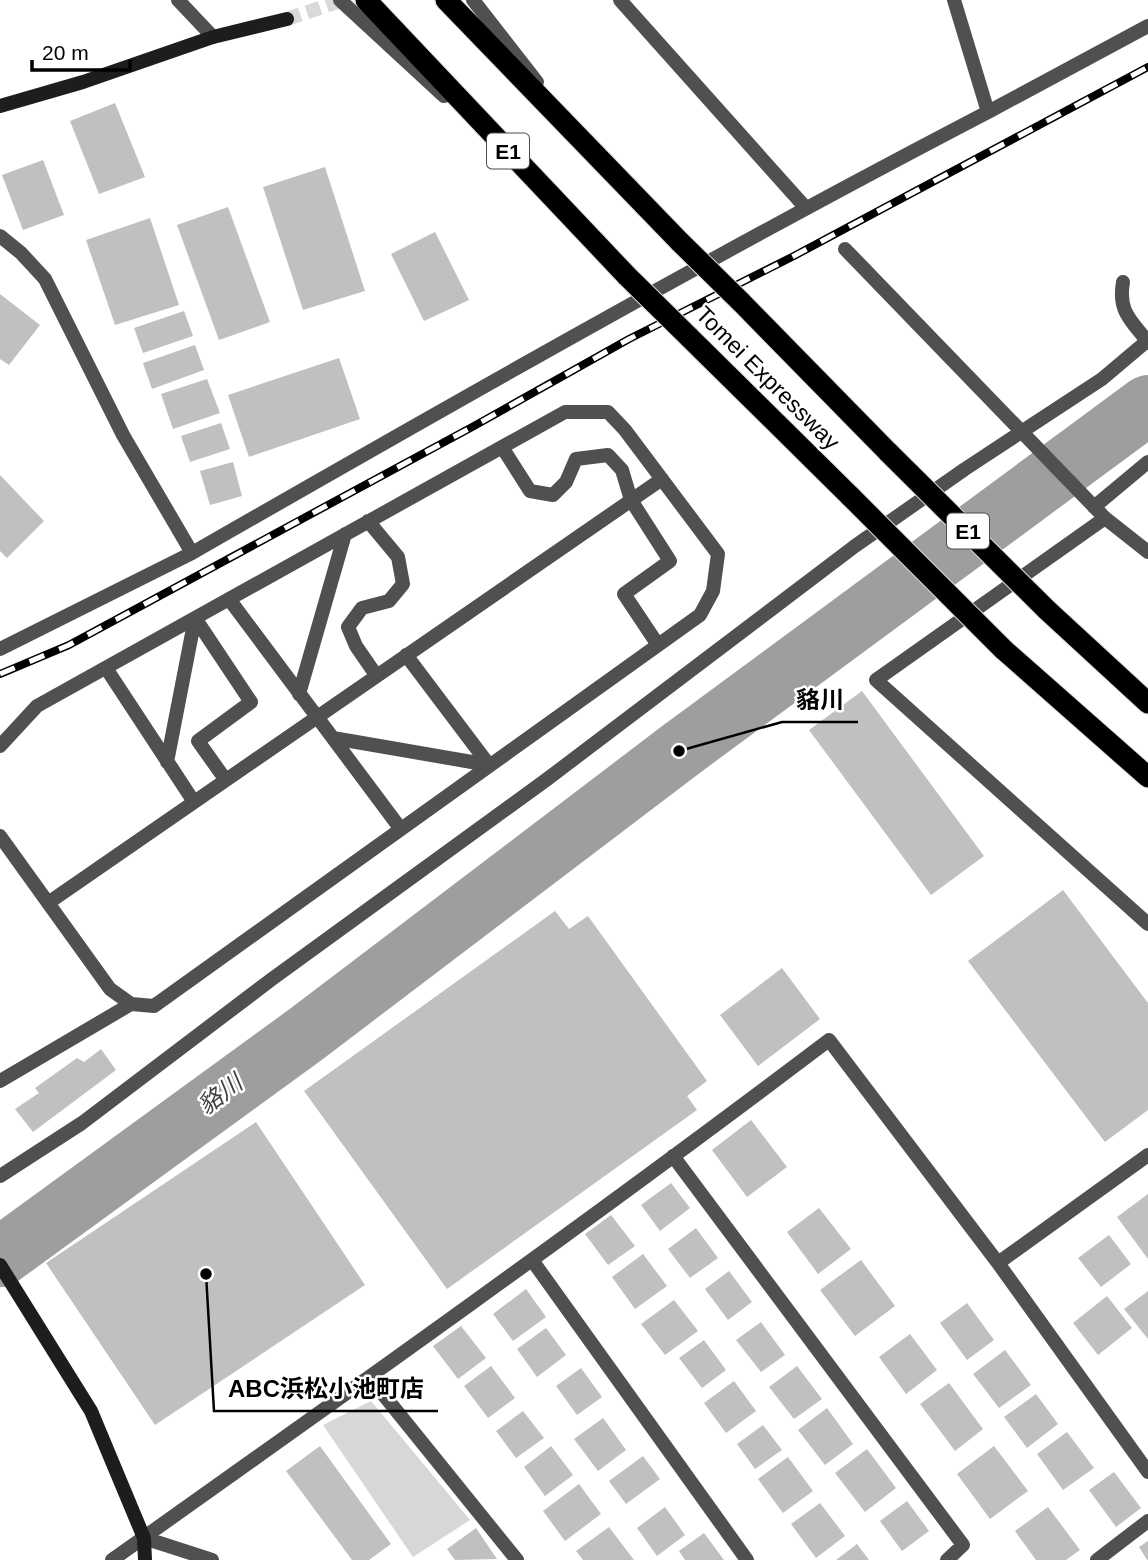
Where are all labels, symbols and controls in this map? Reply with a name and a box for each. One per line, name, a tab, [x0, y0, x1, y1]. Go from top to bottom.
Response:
scale bar	[32, 28, 130, 72]
text: 20 m	[42, 41, 89, 64]
road number: E1	[487, 134, 529, 168]
street label: Tomei Expressway	[691, 301, 845, 455]
road number: E1	[947, 514, 989, 548]
callout: 貉川	[782, 677, 858, 722]
text: 貉川	[796, 686, 844, 713]
water label: 貉川	[193, 1067, 250, 1119]
callout: ABC浜松小池町店	[214, 1366, 438, 1411]
text: ABC浜松小池町店	[228, 1375, 424, 1402]

